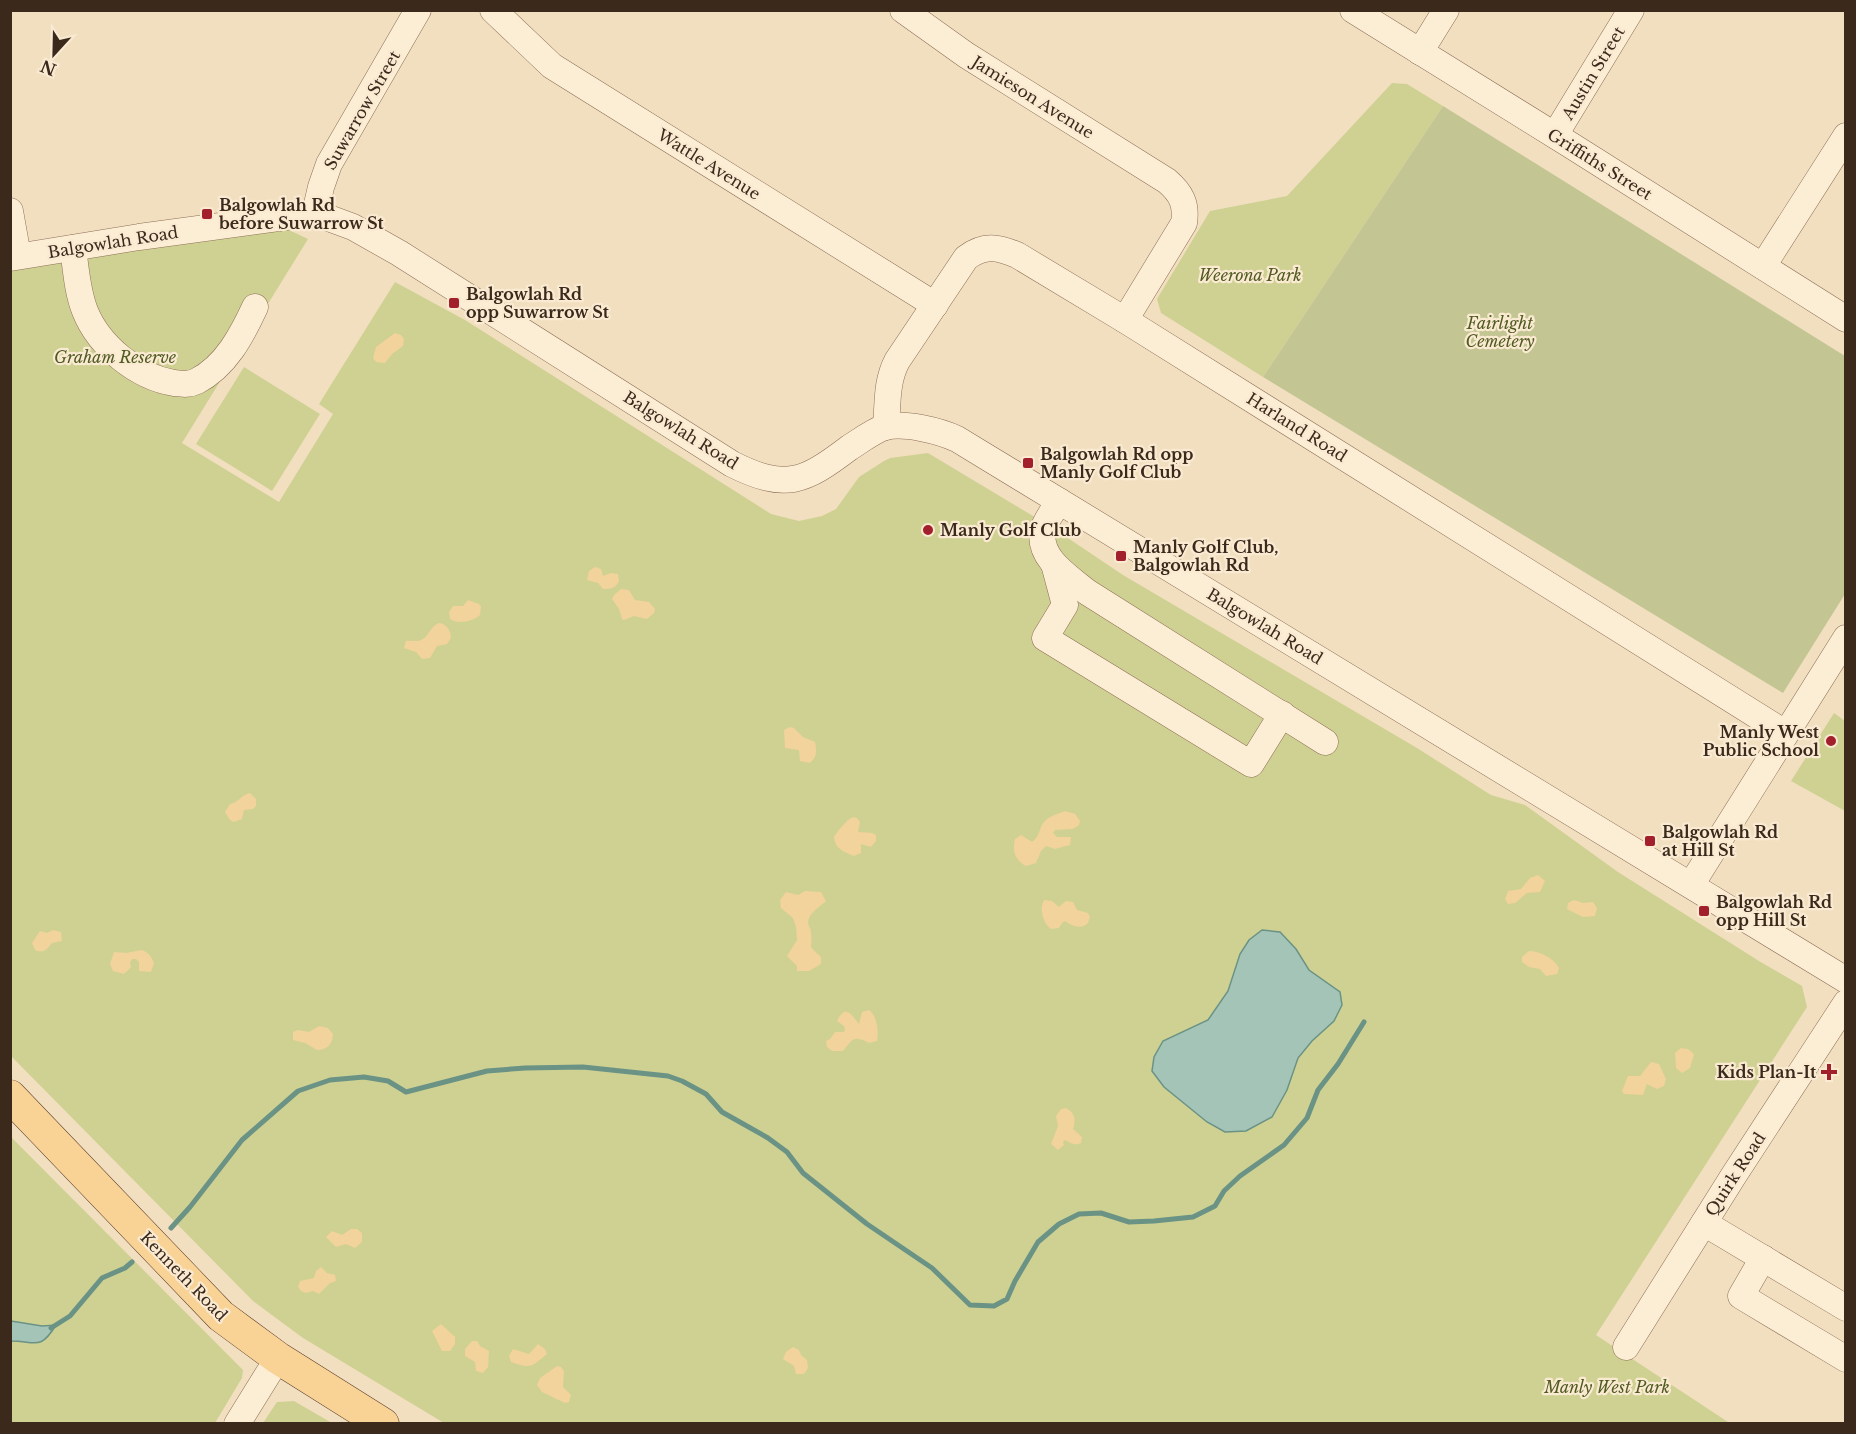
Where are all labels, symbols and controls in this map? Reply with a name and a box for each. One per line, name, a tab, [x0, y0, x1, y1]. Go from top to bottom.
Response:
street label: Austin Street	[1557, 23, 1629, 124]
north arrow	[24, 24, 84, 84]
street label: Suwarrow Street	[320, 47, 404, 173]
street label: Jamieson Avenue	[967, 50, 1098, 143]
text: N	[38, 56, 59, 80]
street label: Wattle Avenue	[653, 124, 764, 204]
street label: Griffiths Street	[1544, 124, 1656, 204]
place label: Balgowlah Rd before Suwarrow St	[218, 195, 385, 233]
marker: Balgowlah Rd before Suwarrow St	[200, 207, 214, 221]
street label: Balgowlah Road	[46, 222, 180, 262]
park label: Weerona Park	[1198, 265, 1302, 285]
place label: Balgowlah Rd opp Suwarrow St	[466, 284, 610, 322]
marker: Balgowlah Rd opp Suwarrow St	[447, 296, 461, 310]
park label: Fairlight Cemetery	[1466, 313, 1535, 351]
park label: Graham Reserve	[54, 347, 177, 367]
street label: Balgowlah Road	[620, 387, 742, 473]
street label: Harland Road	[1243, 388, 1351, 466]
place label: Balgowlah Rd opp Manly Golf Club	[1040, 444, 1193, 482]
marker: Balgowlah Rd opp Manly Golf Club	[1021, 456, 1035, 470]
place label: Manly Golf Club	[940, 520, 1081, 540]
marker: Manly Golf Club	[921, 523, 935, 537]
place label: Manly Golf Club, Balgowlah Rd	[1133, 537, 1278, 575]
marker: Manly Golf Club, Balgowlah Rd	[1114, 549, 1128, 563]
street label: Balgowlah Road	[1203, 584, 1327, 669]
place label: Manly West Public School	[1703, 722, 1820, 760]
marker: Manly West Public School	[1824, 734, 1838, 748]
place label: Balgowlah Rd at Hill St	[1662, 822, 1778, 860]
marker: Balgowlah Rd at Hill St	[1643, 834, 1657, 848]
place label: Balgowlah Rd opp Hill St	[1716, 892, 1832, 930]
marker: Balgowlah Rd opp Hill St	[1697, 904, 1711, 918]
place label: Kids Plan-It	[1716, 1062, 1817, 1082]
marker: Kids Plan-It	[1820, 1063, 1838, 1081]
street label: Quirk Road	[1701, 1128, 1770, 1220]
street label: Kenneth Road	[136, 1227, 232, 1325]
park label: Manly West Park	[1543, 1377, 1670, 1397]

